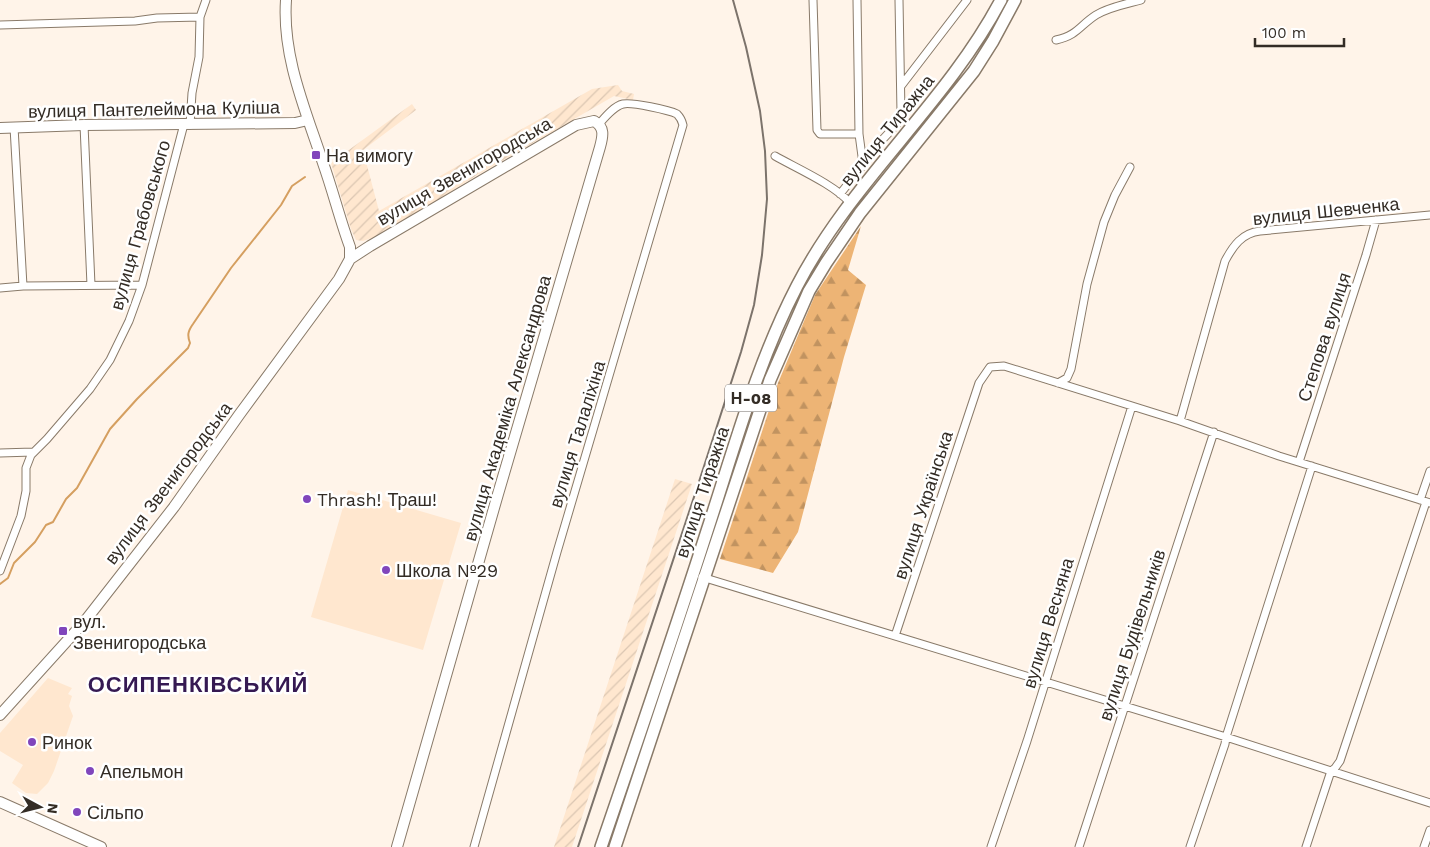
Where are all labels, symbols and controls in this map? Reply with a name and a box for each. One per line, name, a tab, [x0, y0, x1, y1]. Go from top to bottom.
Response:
scale bar	[1255, 15, 1344, 47]
text: 100 m	[1262, 24, 1306, 42]
street label: вулиця Тиражна	[836, 69, 939, 190]
street label: вулиця Пантелеймона Куліша	[28, 96, 281, 122]
street label: вулиця Звенигородська	[373, 112, 556, 230]
street label: вулиця Грабовського	[106, 138, 174, 312]
place label: На вимогу	[326, 145, 413, 166]
marker: На вимогу	[310, 149, 322, 161]
street label: вулиця Шевченка	[1252, 193, 1401, 229]
street label: Степова вулиця	[1293, 270, 1355, 404]
street label: вулиця Академіка Александрова	[459, 272, 555, 543]
street label: вулиця Талаліхіна	[545, 357, 610, 510]
road number: Н-08	[725, 384, 777, 412]
street label: вулиця Звенигородська	[100, 397, 236, 568]
street label: вулиця Тиражна	[671, 423, 733, 560]
street label: вулиця Українська	[889, 427, 957, 582]
place label: Thrash! Траш!	[317, 489, 437, 510]
marker: Thrash! Траш!	[301, 493, 313, 505]
street label: вулиця Будівельників	[1094, 547, 1170, 723]
street label: вулиця Весняна	[1018, 554, 1078, 691]
place label: Школа №29	[396, 560, 498, 581]
marker: Школа №29	[380, 564, 392, 576]
place label: вул. Звенигородська	[73, 611, 207, 653]
marker: вул. Звенигородська	[57, 625, 69, 637]
district label: ОСИПЕНКІВСЬКИЙ	[88, 672, 308, 697]
place label: Ринок	[42, 732, 92, 753]
marker: Ринок	[26, 736, 38, 748]
place label: Апельмон	[100, 761, 183, 782]
marker: Апельмон	[84, 765, 96, 777]
north arrow	[15, 782, 65, 832]
text: N	[44, 802, 61, 815]
place label: Сільпо	[87, 802, 144, 823]
marker: Сільпо	[71, 806, 83, 818]

